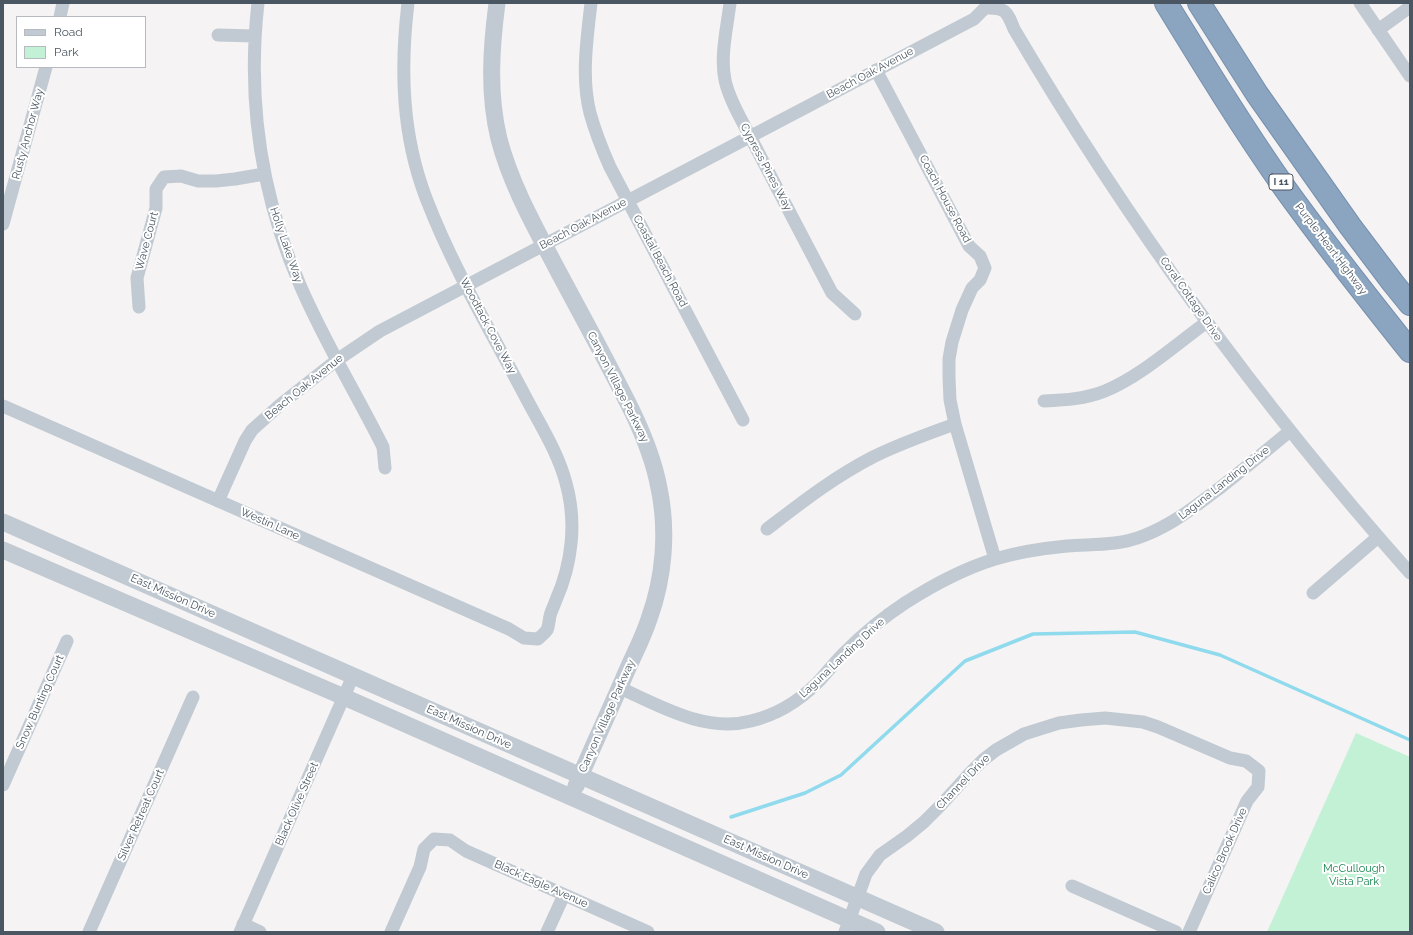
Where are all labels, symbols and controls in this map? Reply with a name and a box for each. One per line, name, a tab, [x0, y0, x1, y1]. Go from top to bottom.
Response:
legend	[16, 16, 146, 68]
text: Road	[54, 25, 83, 39]
text: Park	[54, 45, 79, 59]
street label: Beach Oak Avenue	[824, 45, 916, 101]
street label: Rusty Anchor Way	[10, 87, 46, 181]
street label: Cypress Pines Way	[737, 121, 795, 213]
street label: Coach House Road	[916, 153, 974, 245]
road number: I 11	[1269, 174, 1293, 190]
street label: Beach Oak Avenue	[537, 196, 629, 252]
street label: Purple Heart Highway	[1292, 201, 1370, 297]
street label: Holly Lake Way	[267, 205, 305, 285]
street label: Wave Court	[133, 210, 161, 272]
street label: Coastal Beach Road	[630, 213, 690, 309]
street label: Coral Cottage Drive	[1157, 255, 1225, 343]
street label: Woodtack Cove Way	[457, 276, 519, 376]
street label: Canyon Village Parkway	[584, 330, 652, 444]
street label: Beach Oak Avenue	[262, 352, 346, 422]
street label: Laguna Landing Drive	[1176, 444, 1272, 522]
street label: Westin Lane	[238, 505, 302, 543]
street label: East Mission Drive	[129, 571, 217, 621]
street label: Laguna Landing Drive	[797, 615, 887, 701]
street label: Snow Bunting Court	[13, 653, 67, 751]
street label: Canyon Village Parkway	[576, 657, 638, 775]
street label: East Mission Drive	[425, 702, 513, 752]
street label: Channel Drive	[933, 752, 993, 812]
street label: Black Olive Street	[273, 760, 321, 848]
street label: Silver Retreat Court	[115, 767, 167, 863]
street label: Calico Brook Drive	[1200, 806, 1250, 896]
street label: East Mission Drive	[722, 832, 810, 882]
street label: Black Eagle Avenue	[492, 857, 590, 911]
park label: McCullough Vista Park	[1323, 862, 1385, 888]

